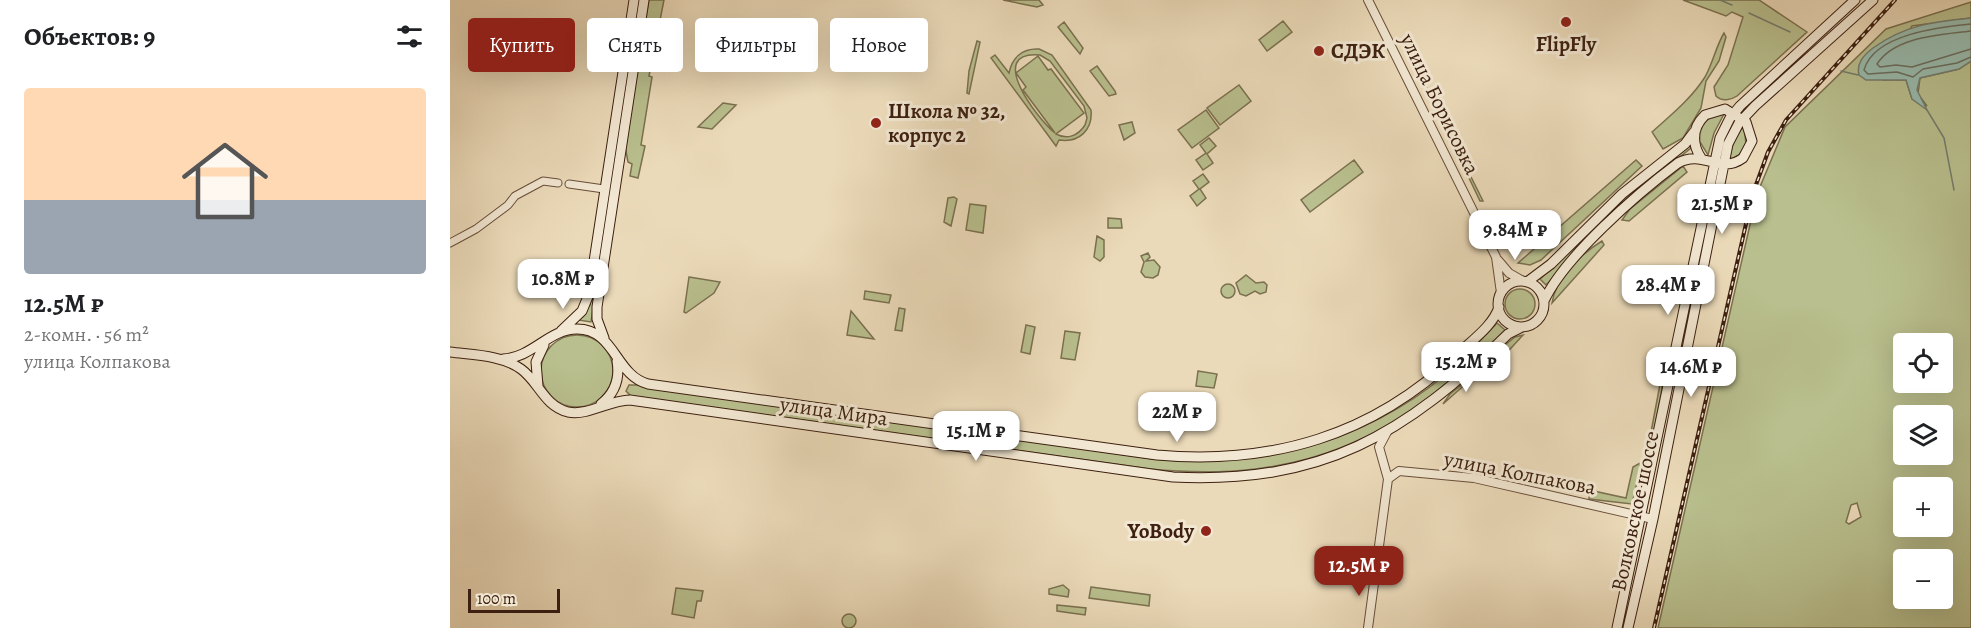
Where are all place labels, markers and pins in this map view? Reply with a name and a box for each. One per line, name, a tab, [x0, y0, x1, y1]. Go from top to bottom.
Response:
marker: FlipFly	[1559, 15, 1573, 29]
place label: FlipFly	[1536, 30, 1597, 58]
place label: СДЭК	[1331, 37, 1385, 65]
marker: СДЭК	[1312, 44, 1326, 58]
place label: Школа № 32, корпус 2	[888, 97, 1005, 149]
marker: Школа № 32, корпус 2	[869, 116, 883, 130]
pin: 21.5M ₽	[1667, 184, 1777, 235]
pin: 9.84M ₽	[1460, 210, 1570, 261]
pin: 10.8M ₽	[508, 259, 618, 310]
pin: 28.4M ₽	[1613, 265, 1723, 316]
pin: 15.2M ₽	[1411, 342, 1521, 393]
pin: 14.6M ₽	[1636, 347, 1746, 398]
pin: 22M ₽	[1135, 392, 1219, 443]
pin: 15.1M ₽	[921, 411, 1031, 462]
place label: YoBody	[1126, 517, 1195, 545]
marker: YoBody	[1199, 524, 1213, 538]
pin: 12.5M ₽	[1304, 546, 1414, 597]

